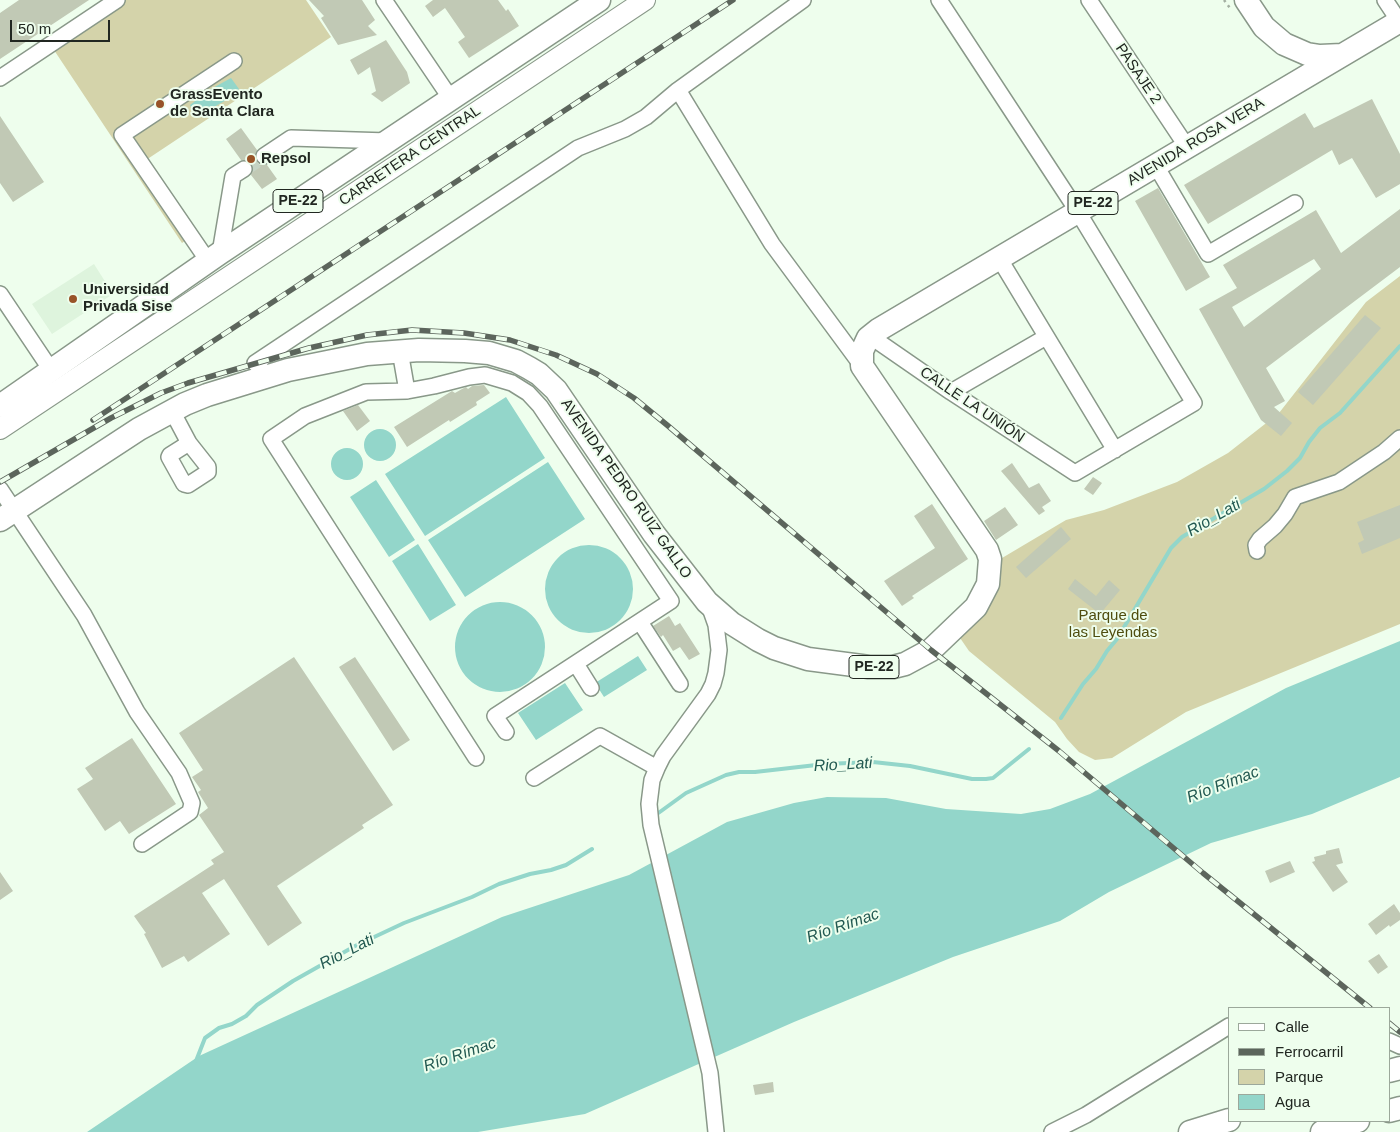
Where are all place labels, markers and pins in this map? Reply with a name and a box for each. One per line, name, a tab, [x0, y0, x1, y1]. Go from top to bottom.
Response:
place label: GrassEvento de Santa Clara	[170, 86, 274, 121]
marker: GrassEvento de Santa Clara	[154, 98, 166, 110]
place label: Repsol	[261, 150, 311, 168]
marker: Repsol	[245, 153, 257, 165]
place label: Universidad Privada Sise	[83, 281, 172, 316]
marker: Universidad Privada Sise	[67, 293, 79, 305]

